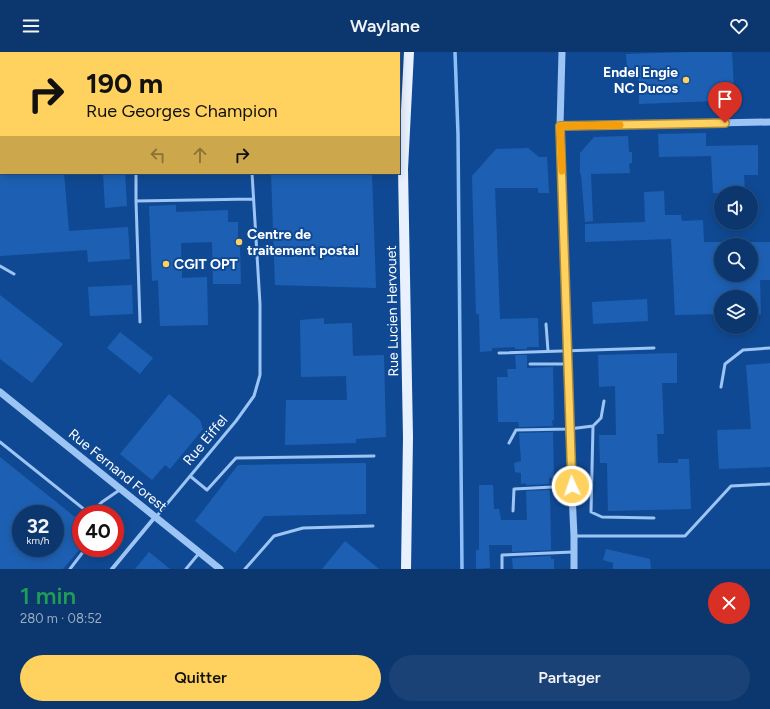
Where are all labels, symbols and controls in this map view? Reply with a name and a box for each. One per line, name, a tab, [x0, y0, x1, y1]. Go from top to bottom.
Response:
icon: menu	[20, 15, 42, 37]
text: Waylane	[350, 15, 420, 37]
icon: heart	[728, 15, 750, 37]
place label: Endel Engie NC Ducos	[603, 64, 678, 97]
text: 190 m	[86, 66, 163, 100]
icon: right	[20, 68, 72, 120]
marker: Endel Engie NC Ducos	[681, 75, 691, 85]
pin	[708, 82, 742, 123]
icon: arrive	[714, 88, 736, 110]
text: Rue Georges Champion	[86, 100, 278, 122]
icon: left	[147, 144, 169, 166]
icon: ahead	[189, 144, 211, 166]
icon: right	[231, 144, 253, 166]
map controls	[714, 186, 758, 334]
button: sound	[714, 186, 758, 230]
place label: Centre de traitement postal	[247, 226, 359, 259]
marker: Centre de traitement postal	[234, 237, 244, 247]
button: search	[714, 238, 758, 282]
street label: Rue Lucien Hervouet	[383, 245, 402, 377]
place label: CGIT OPT	[174, 256, 238, 273]
marker: CGIT OPT	[161, 259, 171, 269]
button: layers	[714, 290, 758, 334]
street label: Rue Eiffel	[180, 412, 231, 469]
street label: Rue Fernand Forest	[65, 425, 170, 515]
position arrow	[551, 465, 593, 507]
speed limit sign: 40	[72, 505, 124, 557]
text: 32	[27, 514, 49, 538]
text: km/h	[27, 534, 49, 547]
text: 1 min	[20, 581, 76, 610]
button: close	[708, 582, 750, 624]
text: 280 m · 08:52	[20, 611, 102, 626]
button: Quitter	[20, 655, 381, 701]
button: Partager	[389, 655, 750, 701]

